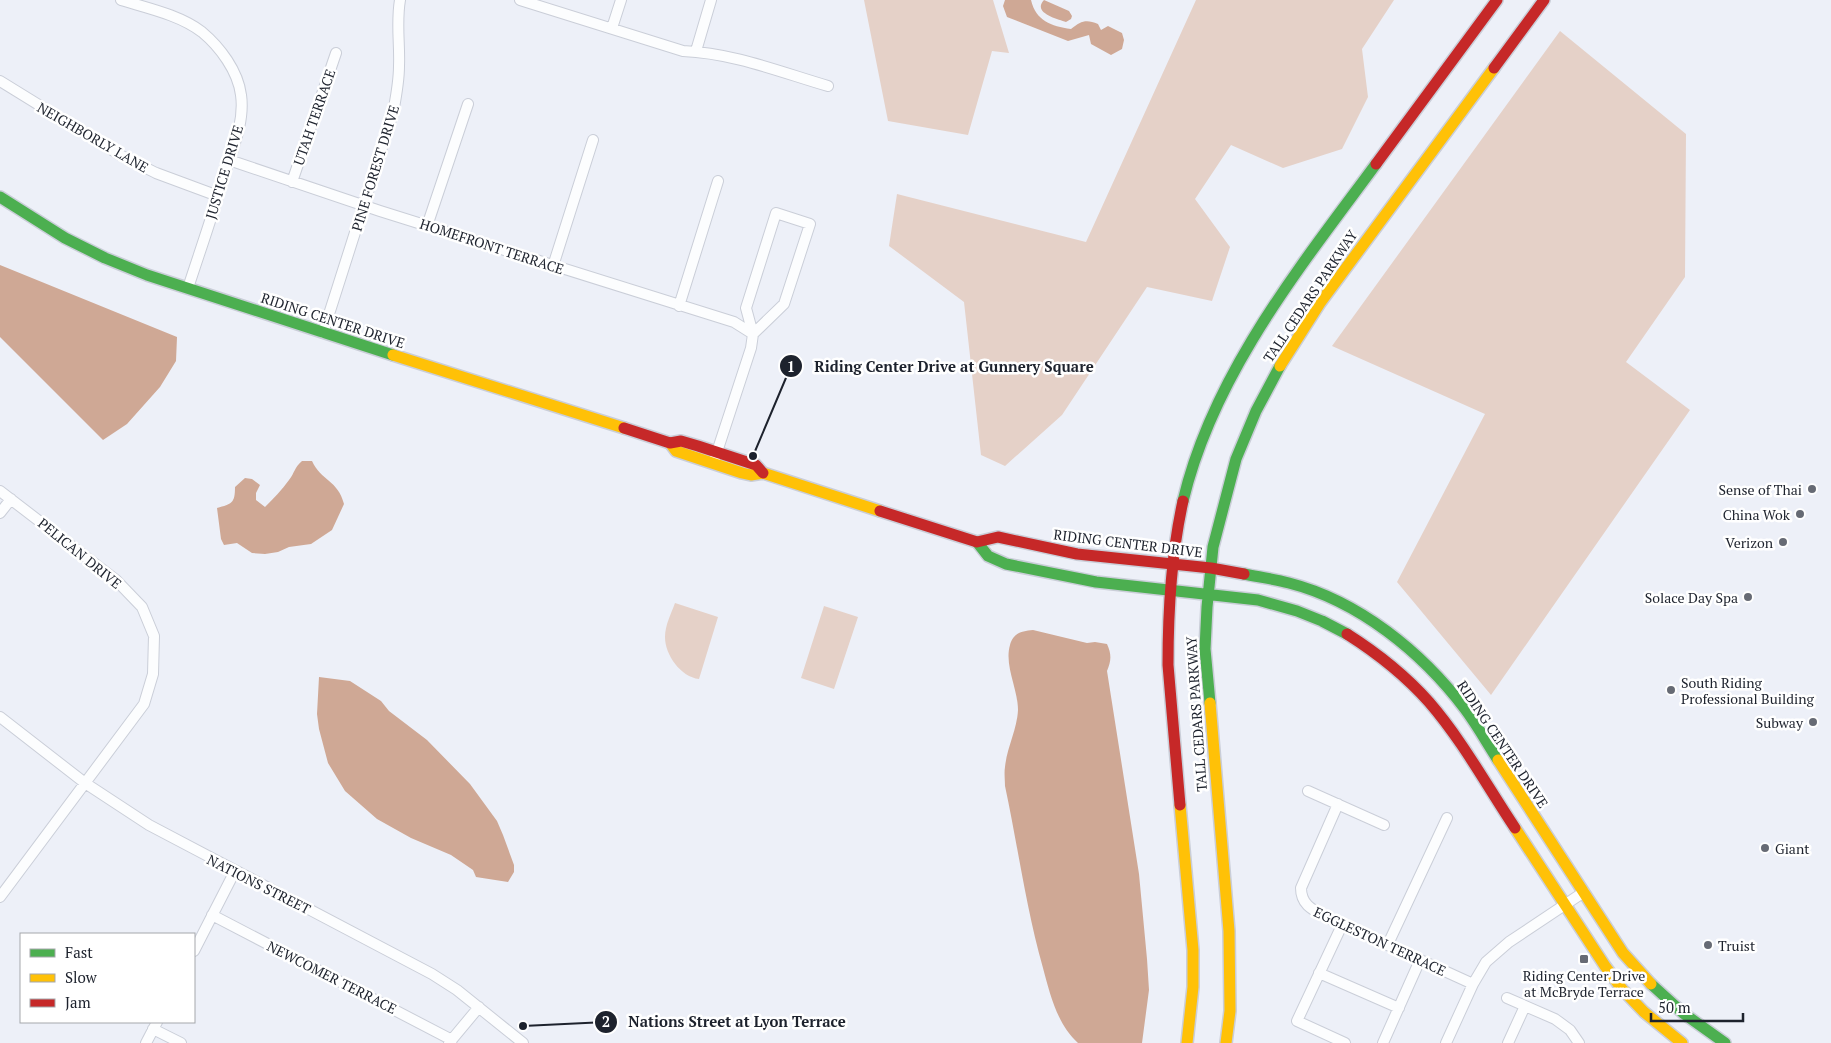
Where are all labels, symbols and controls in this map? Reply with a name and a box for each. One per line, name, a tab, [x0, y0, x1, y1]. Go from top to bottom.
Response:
street label: UTAH TERRACE	[289, 66, 339, 168]
street label: NEIGHBORLY LANE	[34, 97, 152, 177]
street label: PINE FOREST DRIVE	[347, 103, 403, 233]
street label: JUSTICE DRIVE	[201, 123, 247, 221]
street label: HOMEFRONT TERRACE	[418, 214, 566, 278]
street label: TALL CEDARS PARKWAY	[1259, 225, 1362, 366]
street label: RIDING CENTER DRIVE	[259, 288, 407, 352]
callout: Riding Center Drive at Gunnery Square	[779, 351, 1103, 381]
text: 1	[787, 356, 795, 376]
text: Riding Center Drive at Gunnery Square	[814, 356, 1094, 376]
place label: Sense of Thai	[1719, 480, 1802, 499]
marker: Sense of Thai	[1806, 483, 1818, 495]
place label: China Wok	[1723, 505, 1791, 524]
marker: China Wok	[1794, 508, 1806, 520]
street label: PELICAN DRIVE	[34, 513, 126, 593]
street label: RIDING CENTER DRIVE	[1052, 524, 1204, 562]
place label: Verizon	[1725, 533, 1774, 552]
marker: Verizon	[1777, 536, 1789, 548]
place label: Solace Day Spa	[1645, 588, 1738, 607]
marker: Solace Day Spa	[1742, 591, 1754, 603]
street label: TALL CEDARS PARKWAY	[1181, 635, 1211, 792]
place label: South Riding Professional Building	[1681, 673, 1814, 708]
street label: RIDING CENTER DRIVE	[1453, 677, 1553, 811]
marker: South Riding Professional Building	[1665, 684, 1677, 696]
place label: Subway	[1756, 713, 1804, 732]
marker: Subway	[1807, 716, 1819, 728]
place label: Giant	[1775, 839, 1810, 858]
marker: Giant	[1759, 842, 1771, 854]
street label: NATIONS STREET	[204, 850, 314, 918]
street label: EGGLESTON TERRACE	[1311, 902, 1449, 980]
legend	[20, 933, 195, 1023]
street label: NEWCOMER TERRACE	[264, 936, 400, 1018]
place label: Truist	[1718, 936, 1756, 955]
marker: Truist	[1702, 939, 1714, 951]
text: Fast	[65, 942, 93, 962]
marker: Riding Center Drive at McBryde Terrace	[1578, 953, 1590, 965]
place label: Riding Center Drive at McBryde Terrace	[1523, 966, 1645, 1001]
text: Slow	[65, 967, 98, 987]
scale bar	[1651, 990, 1744, 1022]
text: Jam	[65, 992, 91, 1012]
text: 50 m	[1658, 997, 1691, 1017]
callout: Nations Street at Lyon Terrace	[593, 1007, 856, 1037]
text: 2	[602, 1011, 610, 1031]
text: Nations Street at Lyon Terrace	[628, 1011, 846, 1031]

